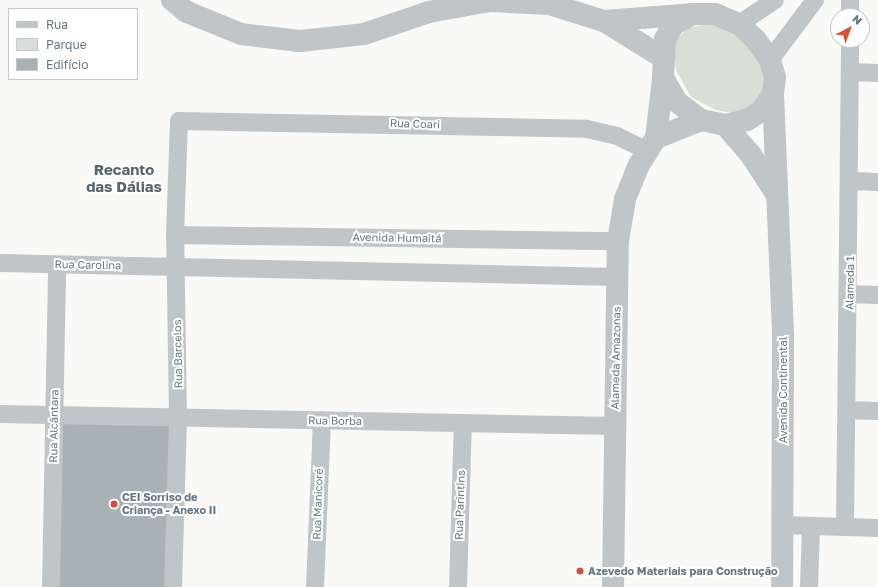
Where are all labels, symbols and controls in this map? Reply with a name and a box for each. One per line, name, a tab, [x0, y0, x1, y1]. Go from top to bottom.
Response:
legend	[8, 8, 138, 80]
north arrow	[830, 8, 870, 48]
text: N	[850, 12, 865, 27]
text: Rua	[46, 17, 68, 32]
text: Parque	[46, 37, 87, 52]
text: Edifício	[46, 57, 88, 72]
street label: Rua Coari	[390, 117, 440, 131]
district label: Recanto das Dálias	[86, 160, 162, 195]
street label: Avenida Humaitá	[352, 231, 442, 245]
street label: Alameda 1	[843, 256, 857, 310]
street label: Rua Carolina	[54, 258, 122, 272]
street label: Alameda Amazonas	[609, 306, 623, 410]
street label: Rua Barcelos	[171, 319, 185, 389]
street label: Avenida Continental	[776, 337, 790, 443]
street label: Rua Alcântara	[47, 389, 61, 463]
street label: Rua Borba	[308, 414, 362, 428]
street label: Rua Manicoré	[310, 468, 326, 540]
street label: Rua Parintins	[452, 470, 468, 540]
place label: CEI Sorriso de Criança - Anexo II	[122, 491, 216, 517]
marker: CEI Sorriso de Criança - Anexo II	[109, 499, 119, 509]
place label: Azevedo Materiais para Construção	[588, 564, 778, 578]
marker: Azevedo Materiais para Construção	[575, 566, 585, 576]

